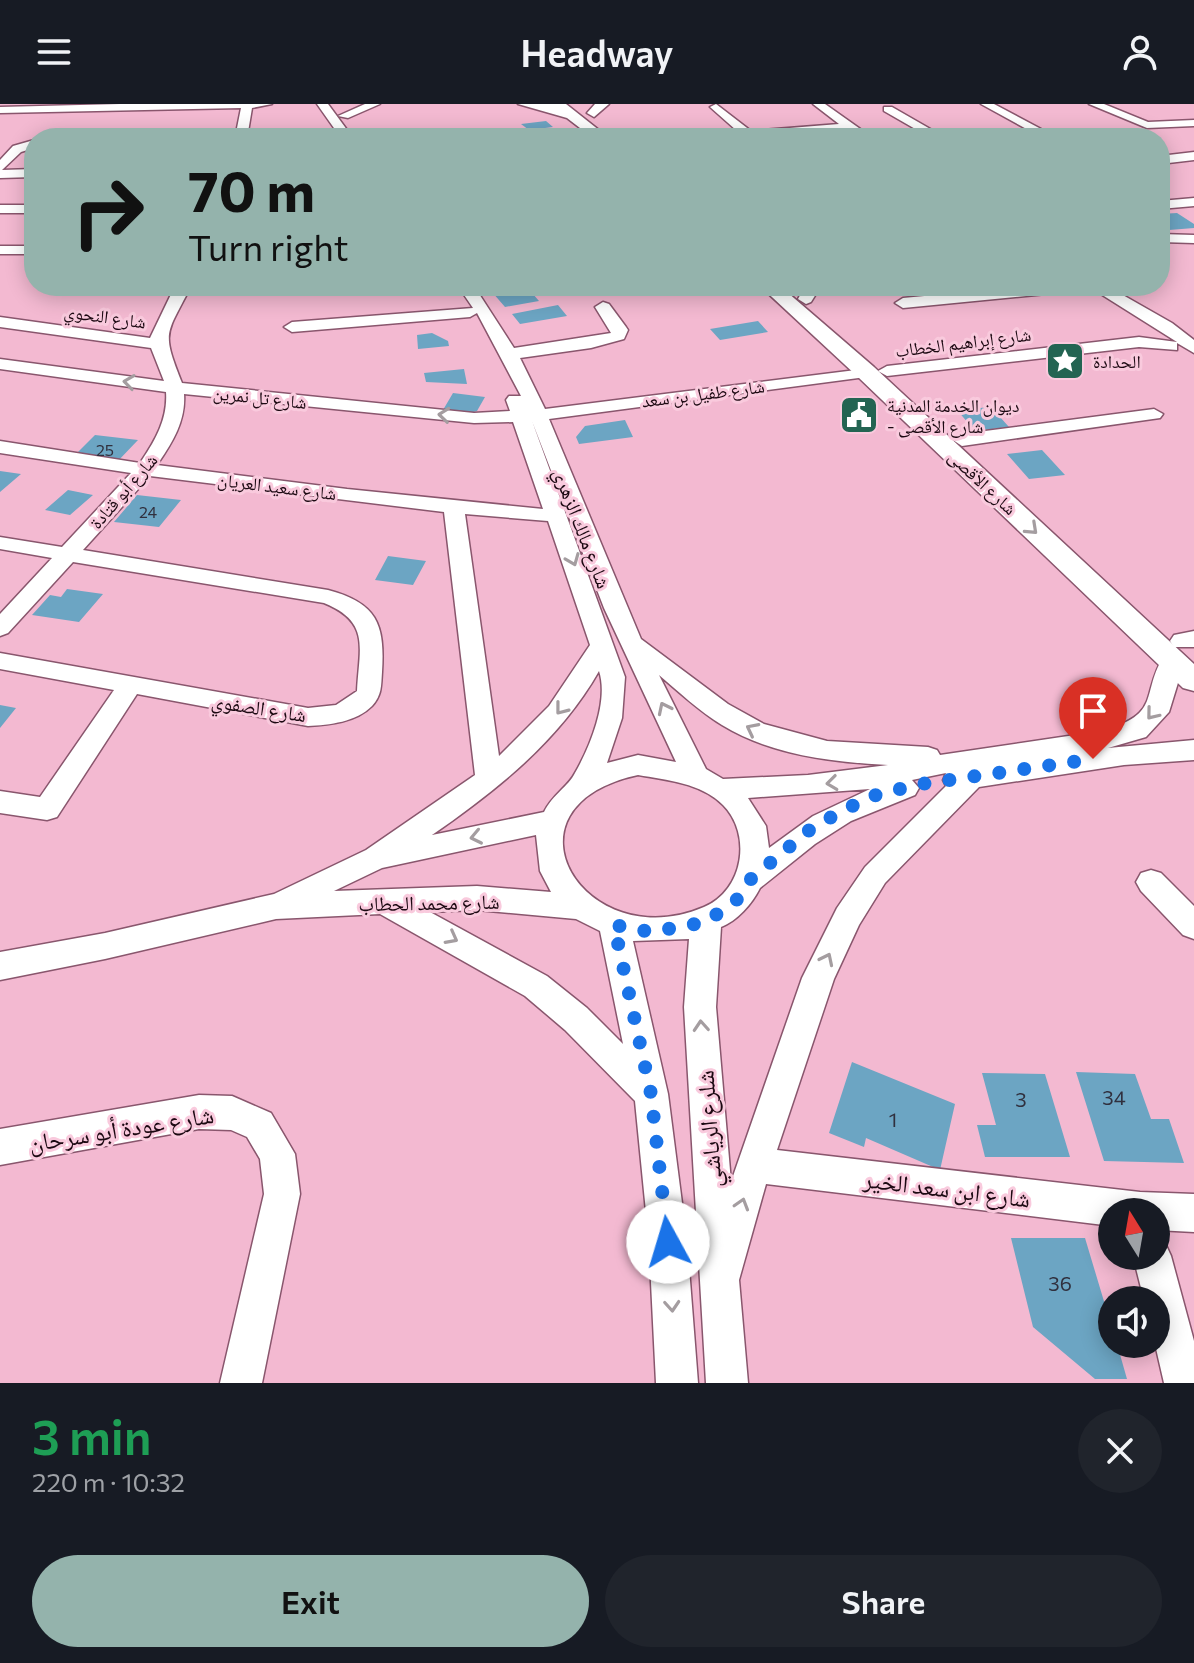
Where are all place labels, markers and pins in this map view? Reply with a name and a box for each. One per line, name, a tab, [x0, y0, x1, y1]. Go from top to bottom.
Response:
place icon: الحدادة	[1044, 340, 1086, 382]
place label: الحدادة	[1093, 350, 1141, 372]
public building icon: ديوان الخدمة المدنية - شارع الأقصى	[838, 394, 880, 436]
place label: ديوان الخدمة المدنية - شارع الأقصى	[887, 394, 1019, 438]
pin	[1059, 677, 1127, 759]

